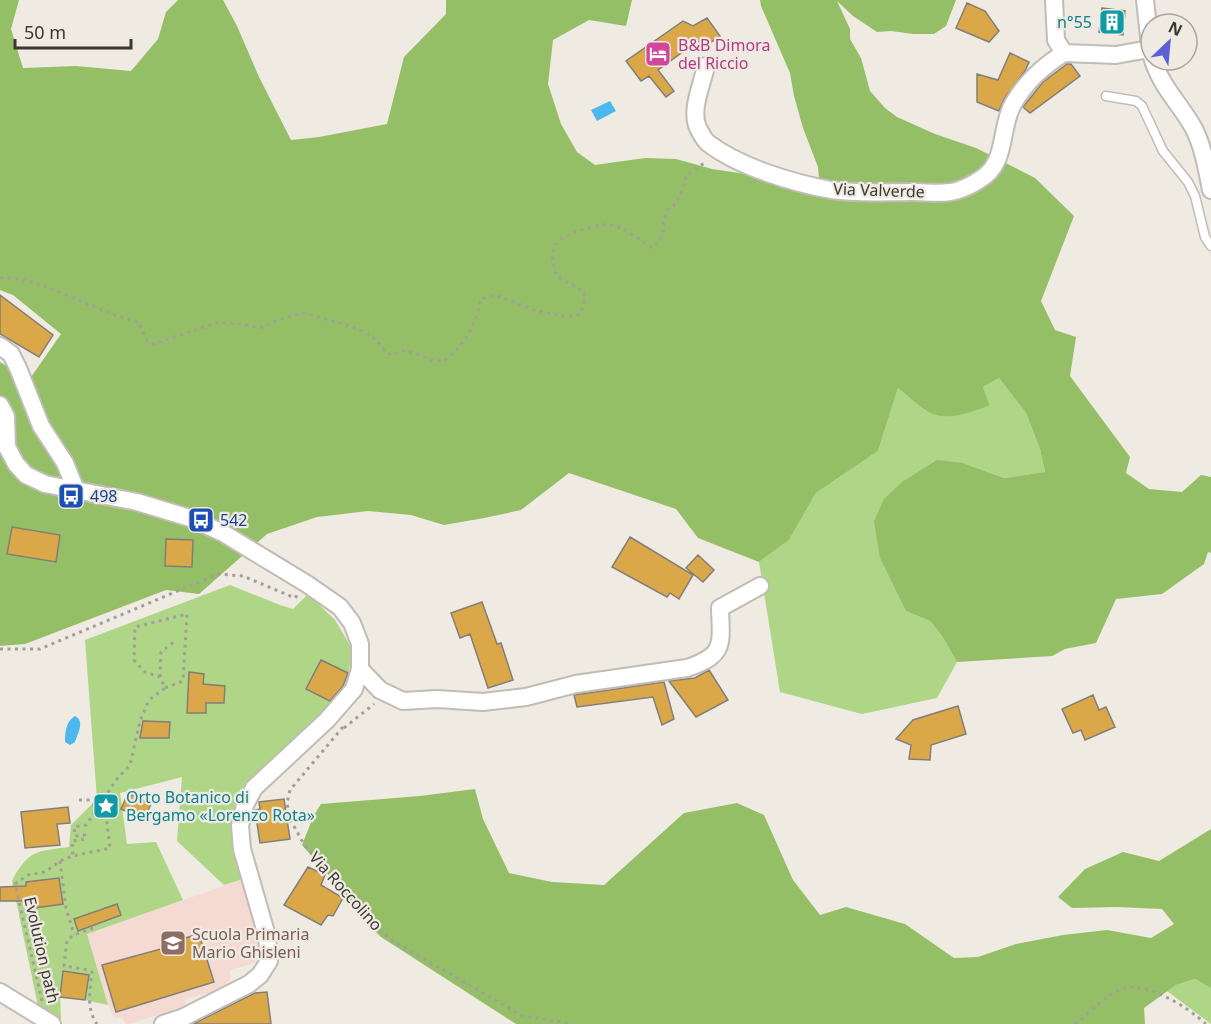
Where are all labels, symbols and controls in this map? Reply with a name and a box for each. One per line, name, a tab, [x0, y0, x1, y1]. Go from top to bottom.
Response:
building icon: n°55	[1097, 7, 1127, 37]
place label: n°55	[1057, 11, 1092, 33]
scale bar	[15, 12, 130, 50]
north arrow	[1139, 12, 1199, 72]
text: N	[1165, 16, 1186, 41]
text: 50 m	[24, 20, 66, 44]
place label: B&B Dimora del Riccio	[678, 34, 770, 74]
hotel icon: B&B Dimora del Riccio	[643, 39, 673, 69]
street label: Via Valverde	[833, 177, 925, 203]
bus stop icon: 498	[56, 481, 86, 511]
place label: 498	[90, 485, 117, 507]
bus stop icon: 542	[186, 505, 216, 535]
place label: 542	[220, 509, 247, 531]
place label: Orto Botanico di Bergamo «Lorenzo Rota»	[126, 786, 315, 826]
place icon: Orto Botanico di Bergamo «Lorenzo Rota»	[91, 791, 121, 821]
street label: Via Roccolino	[305, 847, 387, 935]
street label: Evolution path	[19, 894, 65, 1006]
place label: Scuola Primaria Mario Ghisleni	[192, 923, 309, 963]
school or university icon: Scuola Primaria Mario Ghisleni	[158, 928, 188, 958]

